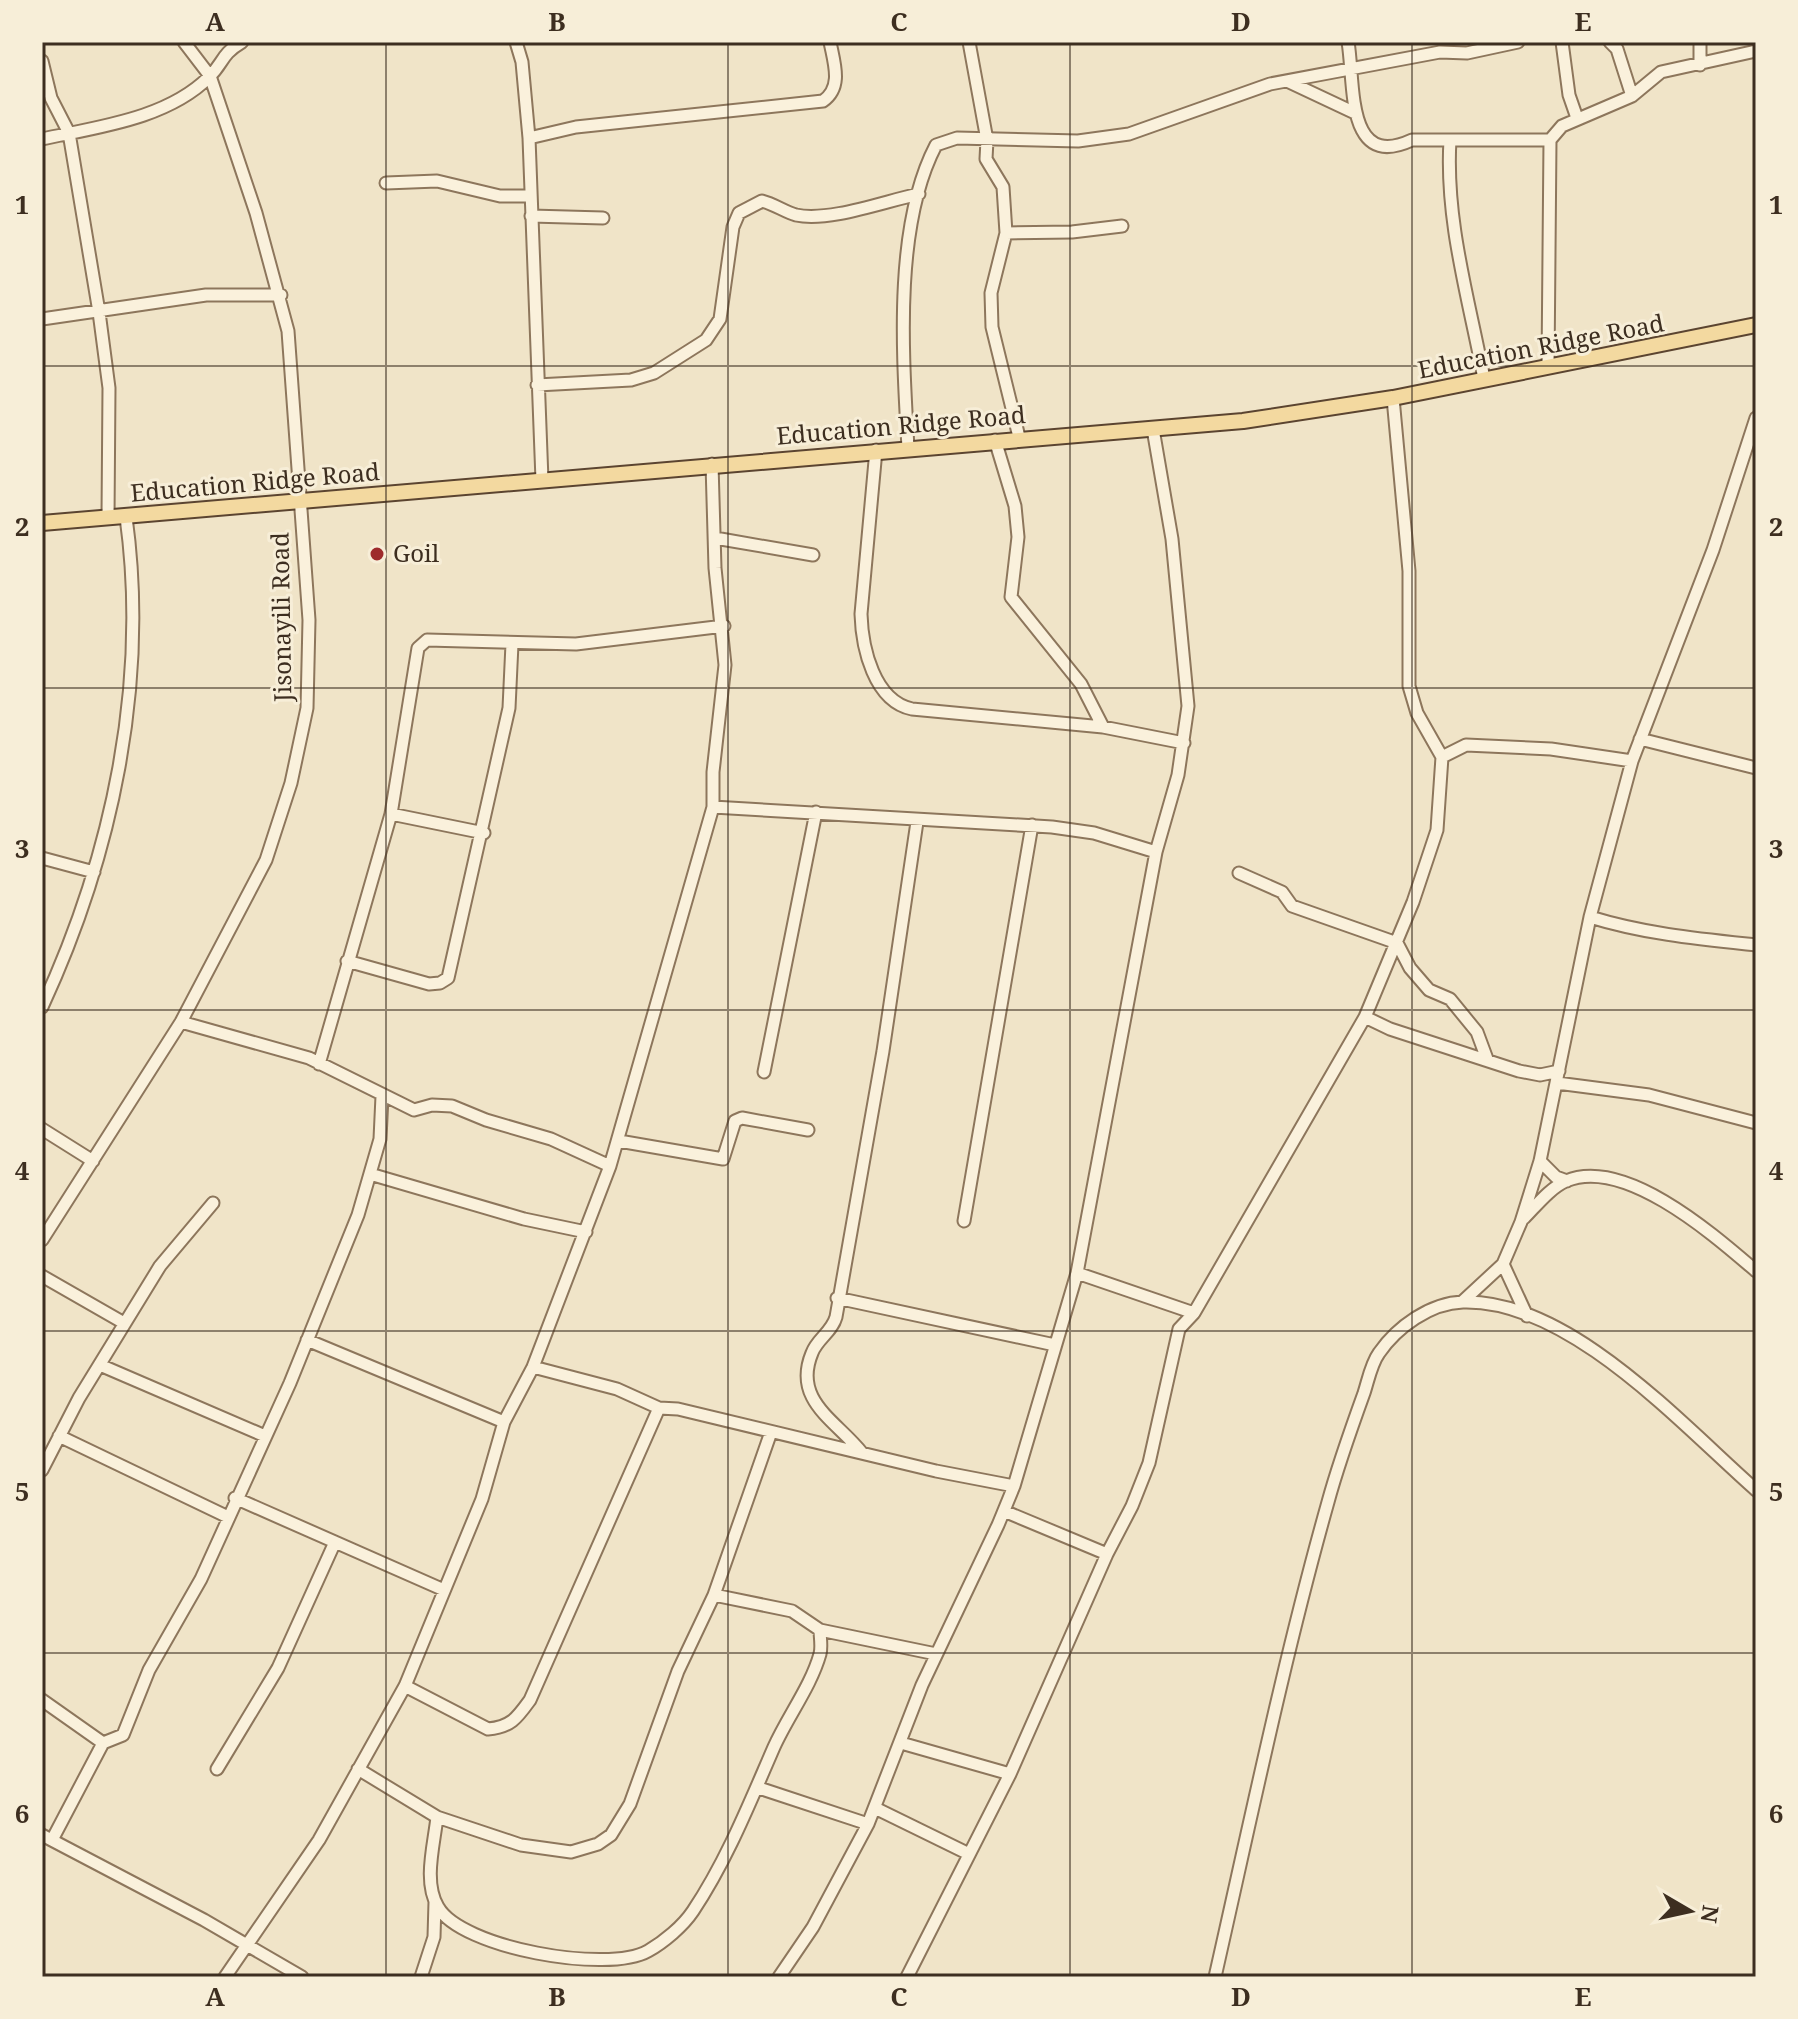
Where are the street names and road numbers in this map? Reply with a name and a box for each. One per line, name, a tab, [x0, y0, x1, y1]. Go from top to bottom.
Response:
street label: Education Ridge Road	[1415, 305, 1667, 386]
street label: Education Ridge Road	[775, 397, 1027, 452]
street label: Education Ridge Road	[129, 454, 381, 509]
street label: Jisonayili Road	[263, 532, 298, 703]

